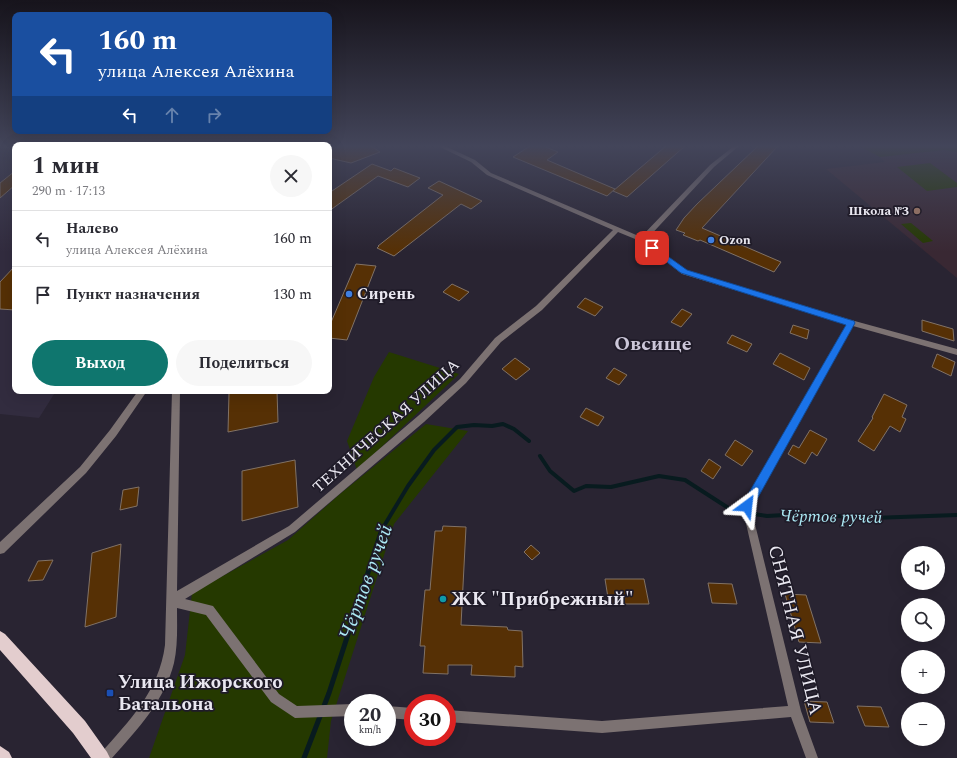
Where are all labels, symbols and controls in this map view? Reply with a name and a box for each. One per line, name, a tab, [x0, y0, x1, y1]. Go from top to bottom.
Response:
text: 160 m	[98, 19, 177, 62]
icon: left	[32, 28, 84, 80]
text: улица Алексея Алёхина	[98, 58, 295, 85]
icon: left	[119, 104, 141, 126]
icon: ahead	[161, 104, 183, 126]
icon: right	[203, 104, 225, 126]
text: 1 мин	[32, 148, 100, 184]
button: close	[270, 155, 312, 197]
text: 290 m · 17:13	[32, 181, 105, 201]
place label: Школа №3	[848, 201, 909, 221]
marker: Школа №3	[912, 206, 922, 216]
text: Налево	[66, 217, 119, 240]
text: 160 m	[273, 227, 312, 250]
icon: left	[32, 228, 54, 250]
place label: Ozon	[719, 230, 751, 250]
pin	[635, 231, 669, 265]
marker: Ozon	[706, 235, 716, 245]
icon: arrive	[641, 237, 663, 259]
text: улица Алексея Алёхина	[66, 240, 208, 260]
place label: Сирень	[357, 282, 415, 306]
text: Пункт назначения	[66, 283, 200, 306]
text: 130 m	[273, 283, 312, 306]
icon: arrive	[32, 284, 54, 306]
marker: Сирень	[344, 289, 354, 299]
district label: Овсище	[614, 329, 692, 359]
button: Выход	[32, 340, 168, 386]
button: Поделиться	[176, 340, 312, 386]
street label: ТЕХНИЧЕСКАЯ УЛИЦА	[307, 353, 465, 499]
position arrow	[726, 485, 768, 527]
water label: Чёртов ручей	[780, 503, 883, 531]
water label: Чёртов ручей	[331, 520, 401, 644]
street label: СНЯТНАЯ УЛИЦА	[760, 542, 830, 718]
map controls	[901, 546, 945, 746]
button: sound	[901, 546, 945, 590]
place label: ЖК "Прибрежный"	[451, 585, 634, 614]
marker: ЖК "Прибрежный"	[438, 594, 448, 604]
button: search	[901, 598, 945, 642]
button: +	[901, 650, 945, 694]
place label: Улица Ижорского Батальона	[118, 668, 283, 719]
marker: Улица Ижорского Батальона	[105, 688, 115, 698]
speed limit sign: 30	[404, 694, 456, 746]
text: 20	[359, 700, 381, 730]
button: −	[901, 702, 945, 746]
text: km/h	[359, 722, 381, 738]

